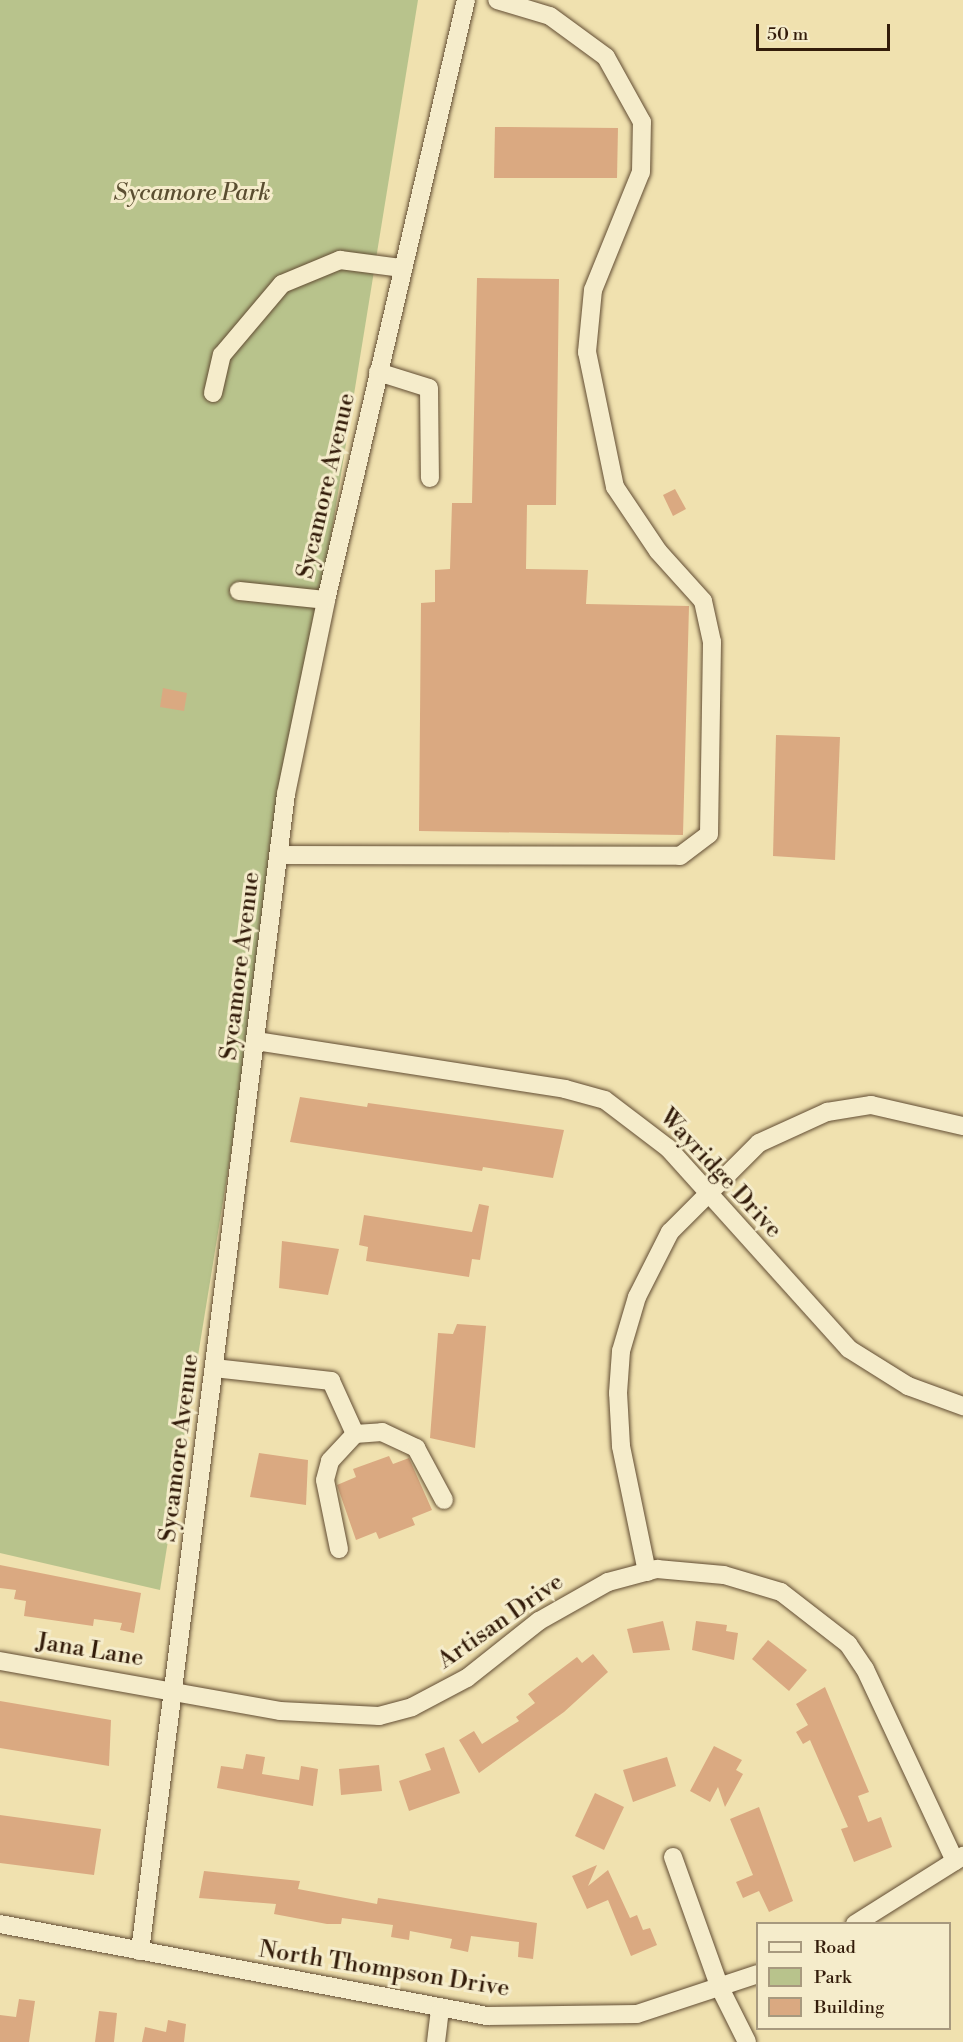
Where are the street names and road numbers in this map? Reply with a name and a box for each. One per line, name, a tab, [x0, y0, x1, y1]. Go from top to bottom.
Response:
street label: Sycamore Avenue	[292, 390, 362, 582]
street label: Sycamore Avenue	[215, 870, 267, 1062]
street label: Wayridge Drive	[653, 1103, 787, 1245]
street label: Sycamore Avenue	[154, 1352, 206, 1544]
street label: Artisan Drive	[433, 1568, 569, 1676]
street label: Jana Lane	[34, 1628, 146, 1674]
street label: North Thompson Drive	[257, 1936, 511, 2004]

